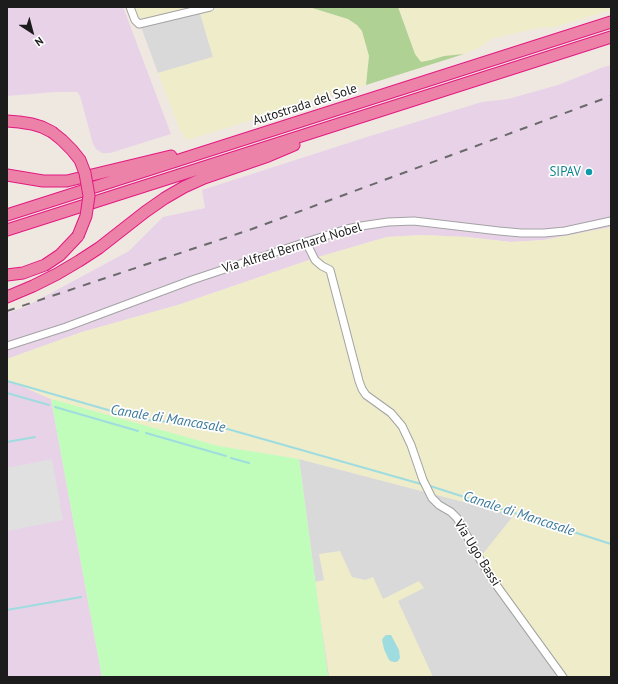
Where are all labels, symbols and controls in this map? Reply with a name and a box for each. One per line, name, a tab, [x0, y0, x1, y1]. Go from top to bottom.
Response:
north arrow	[12, 12, 52, 52]
text: N	[32, 34, 46, 49]
street label: Autostrada del Sole	[251, 81, 359, 129]
place label: SIPAV	[549, 164, 581, 180]
marker: SIPAV	[584, 167, 594, 177]
street label: Via Alfred Bernhard Nobel	[220, 219, 364, 277]
water label: Canale di Mancasale	[109, 402, 227, 436]
water label: Canale di Mancasale	[461, 488, 577, 540]
street label: Via Ugo Bassi	[450, 517, 504, 589]

